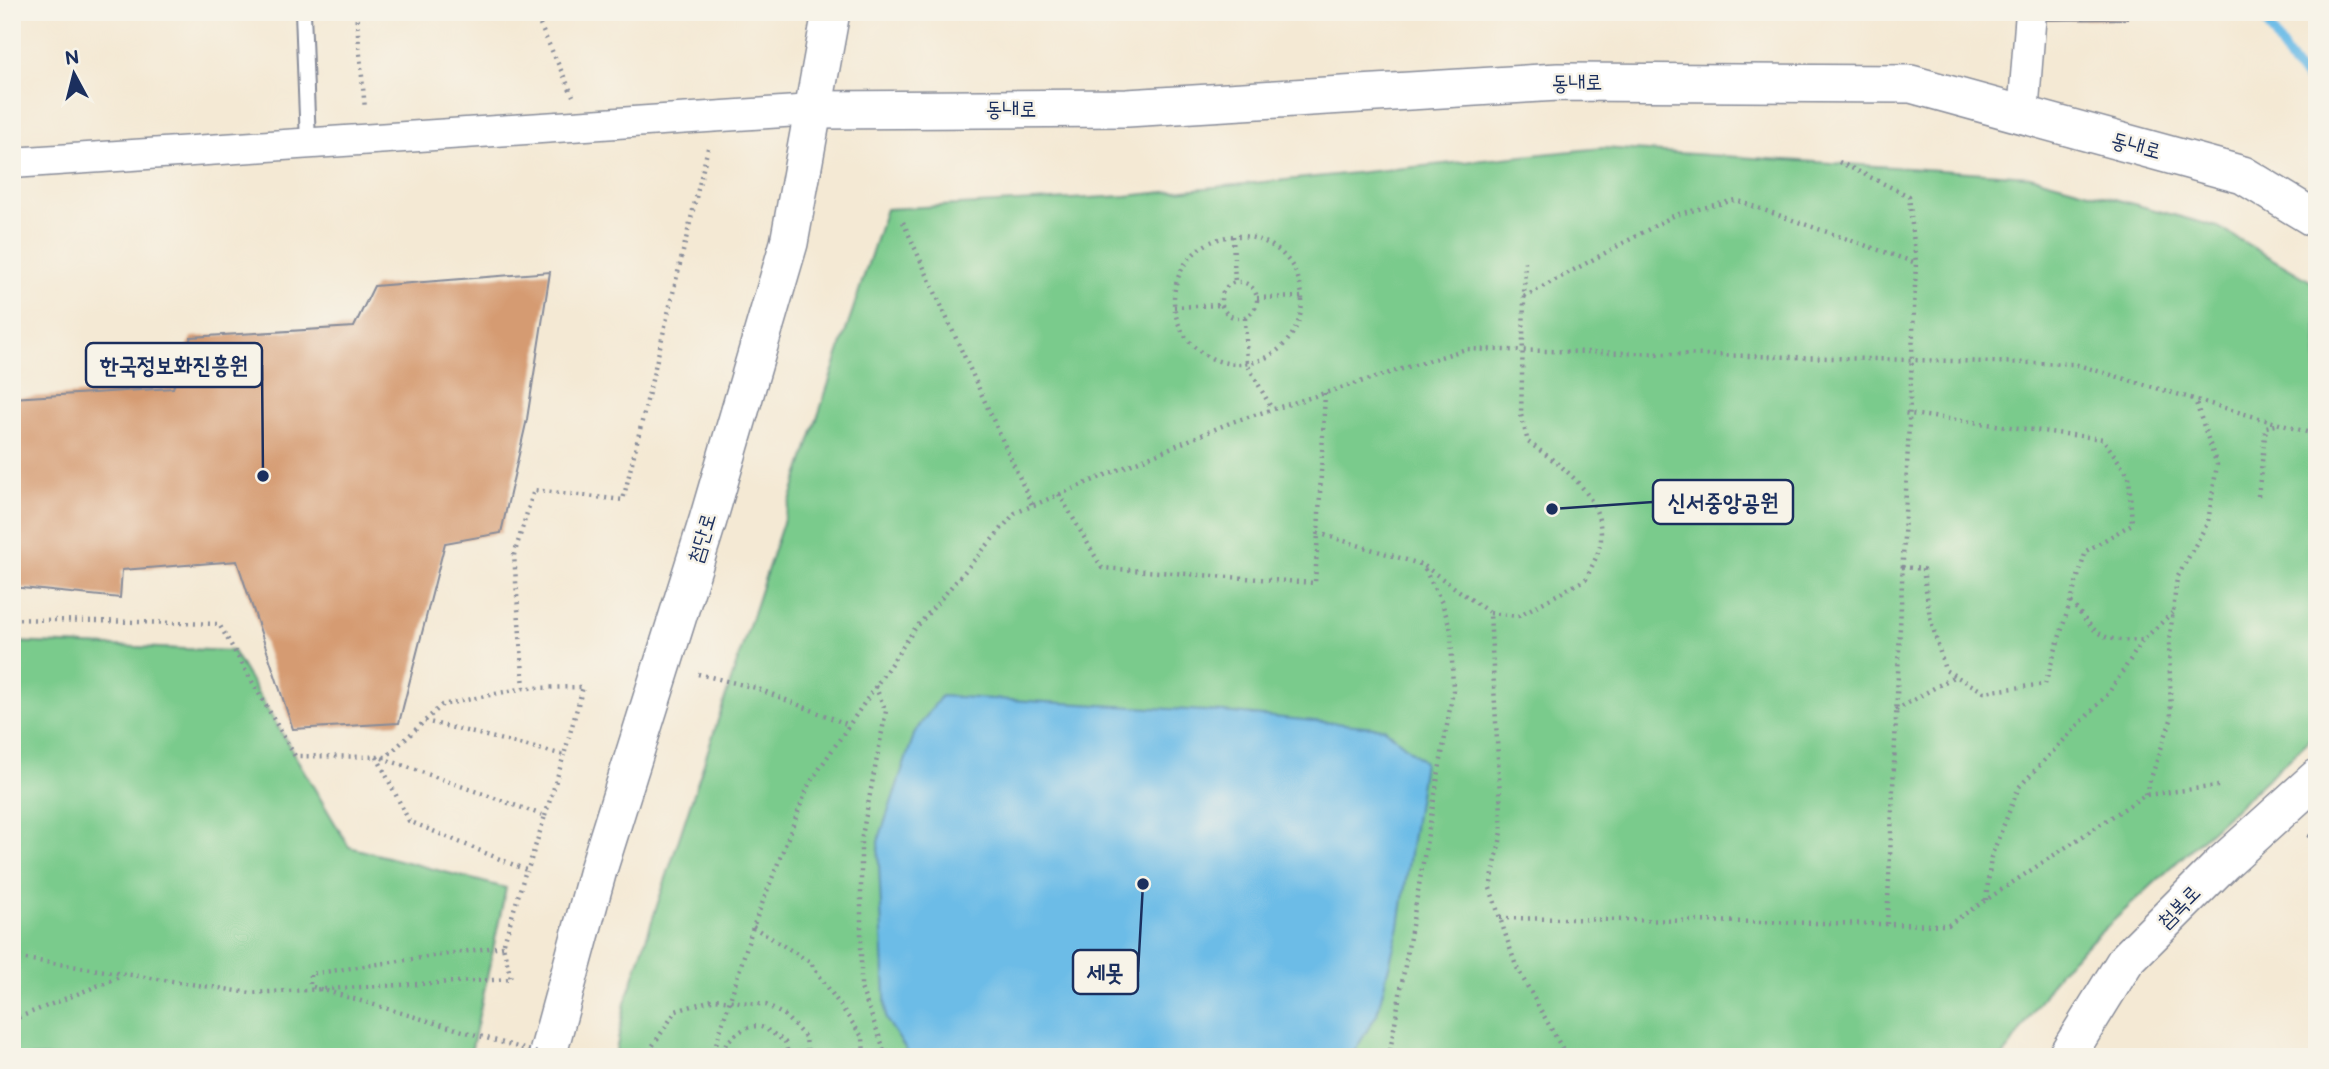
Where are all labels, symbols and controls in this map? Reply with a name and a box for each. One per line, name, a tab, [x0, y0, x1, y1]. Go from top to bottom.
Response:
north arrow	[38, 38, 108, 108]
text: N	[64, 46, 81, 71]
street label: 동내로	[1551, 70, 1603, 96]
street label: 동내로	[986, 97, 1036, 122]
street label: 동내로	[2108, 127, 2164, 165]
callout: 한국정보화진흥원	[86, 343, 262, 387]
text: 한국정보화진흥원	[99, 352, 248, 380]
callout: 신서중앙공원	[1653, 480, 1793, 524]
text: 신서중앙공원	[1667, 489, 1779, 517]
street label: 첨단로	[683, 510, 721, 566]
street label: 첨복로	[2152, 880, 2206, 934]
callout: 세못	[1073, 950, 1138, 994]
text: 세못	[1086, 959, 1124, 987]

